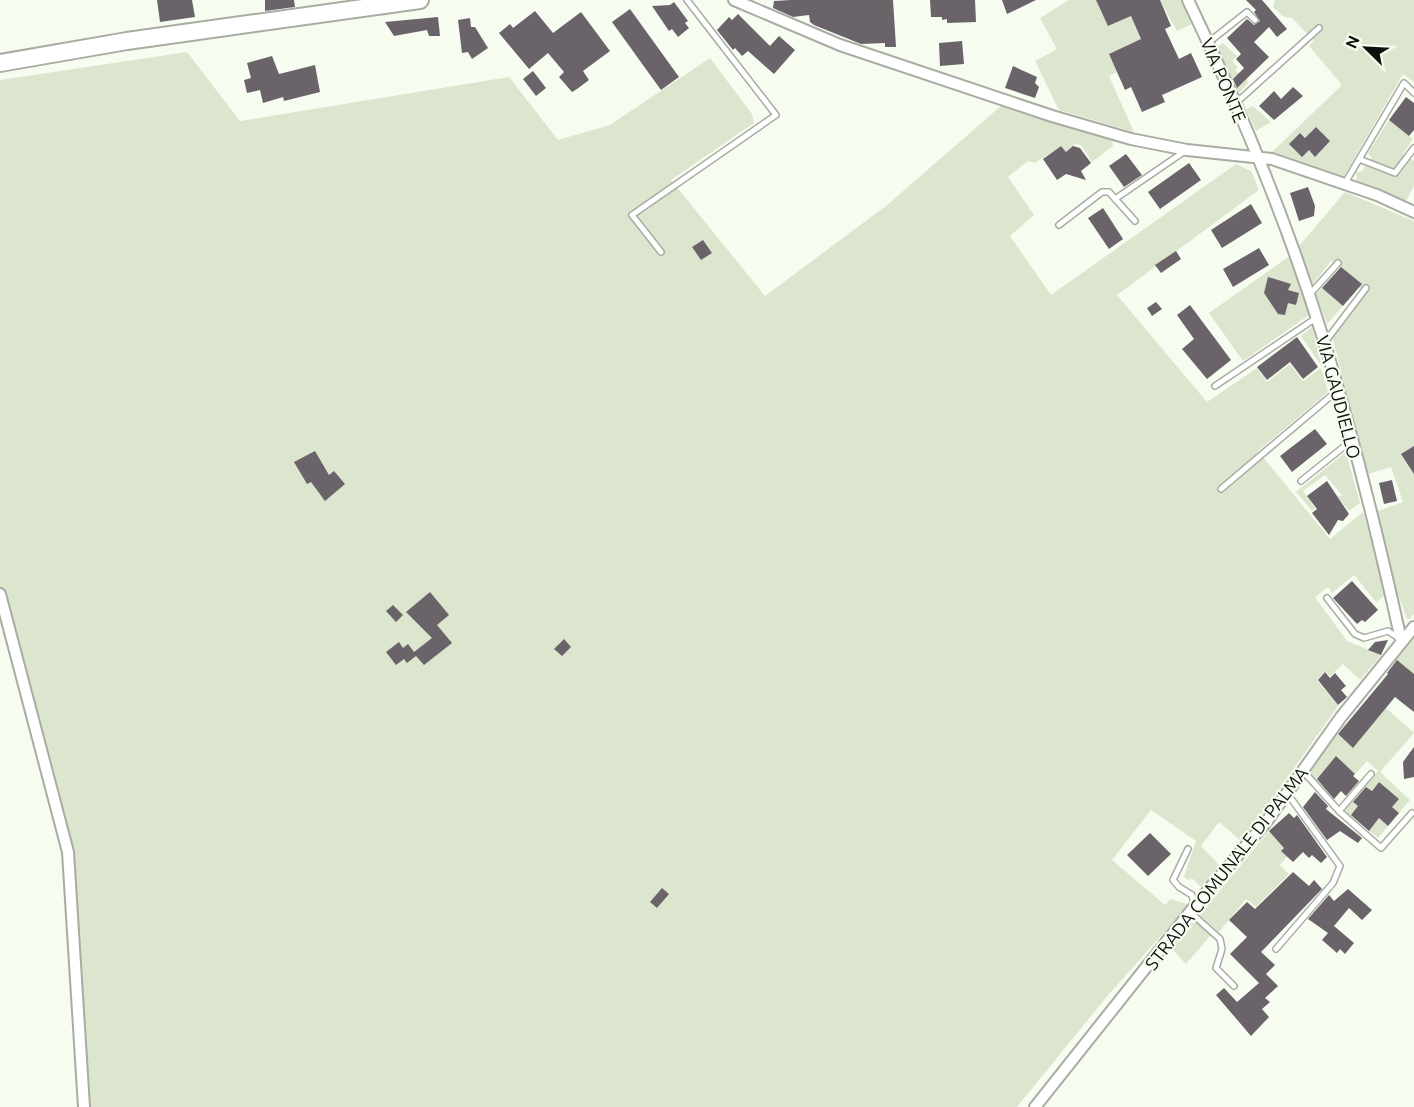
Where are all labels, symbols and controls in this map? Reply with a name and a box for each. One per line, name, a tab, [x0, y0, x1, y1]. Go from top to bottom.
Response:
north arrow	[1336, 18, 1396, 78]
text: N	[1342, 33, 1363, 51]
street label: VIA PONTE	[1197, 35, 1251, 125]
street label: VIA GAUDIELLO	[1313, 333, 1365, 461]
street label: STRADA COMUNALE DI PALMA	[1141, 763, 1311, 973]

